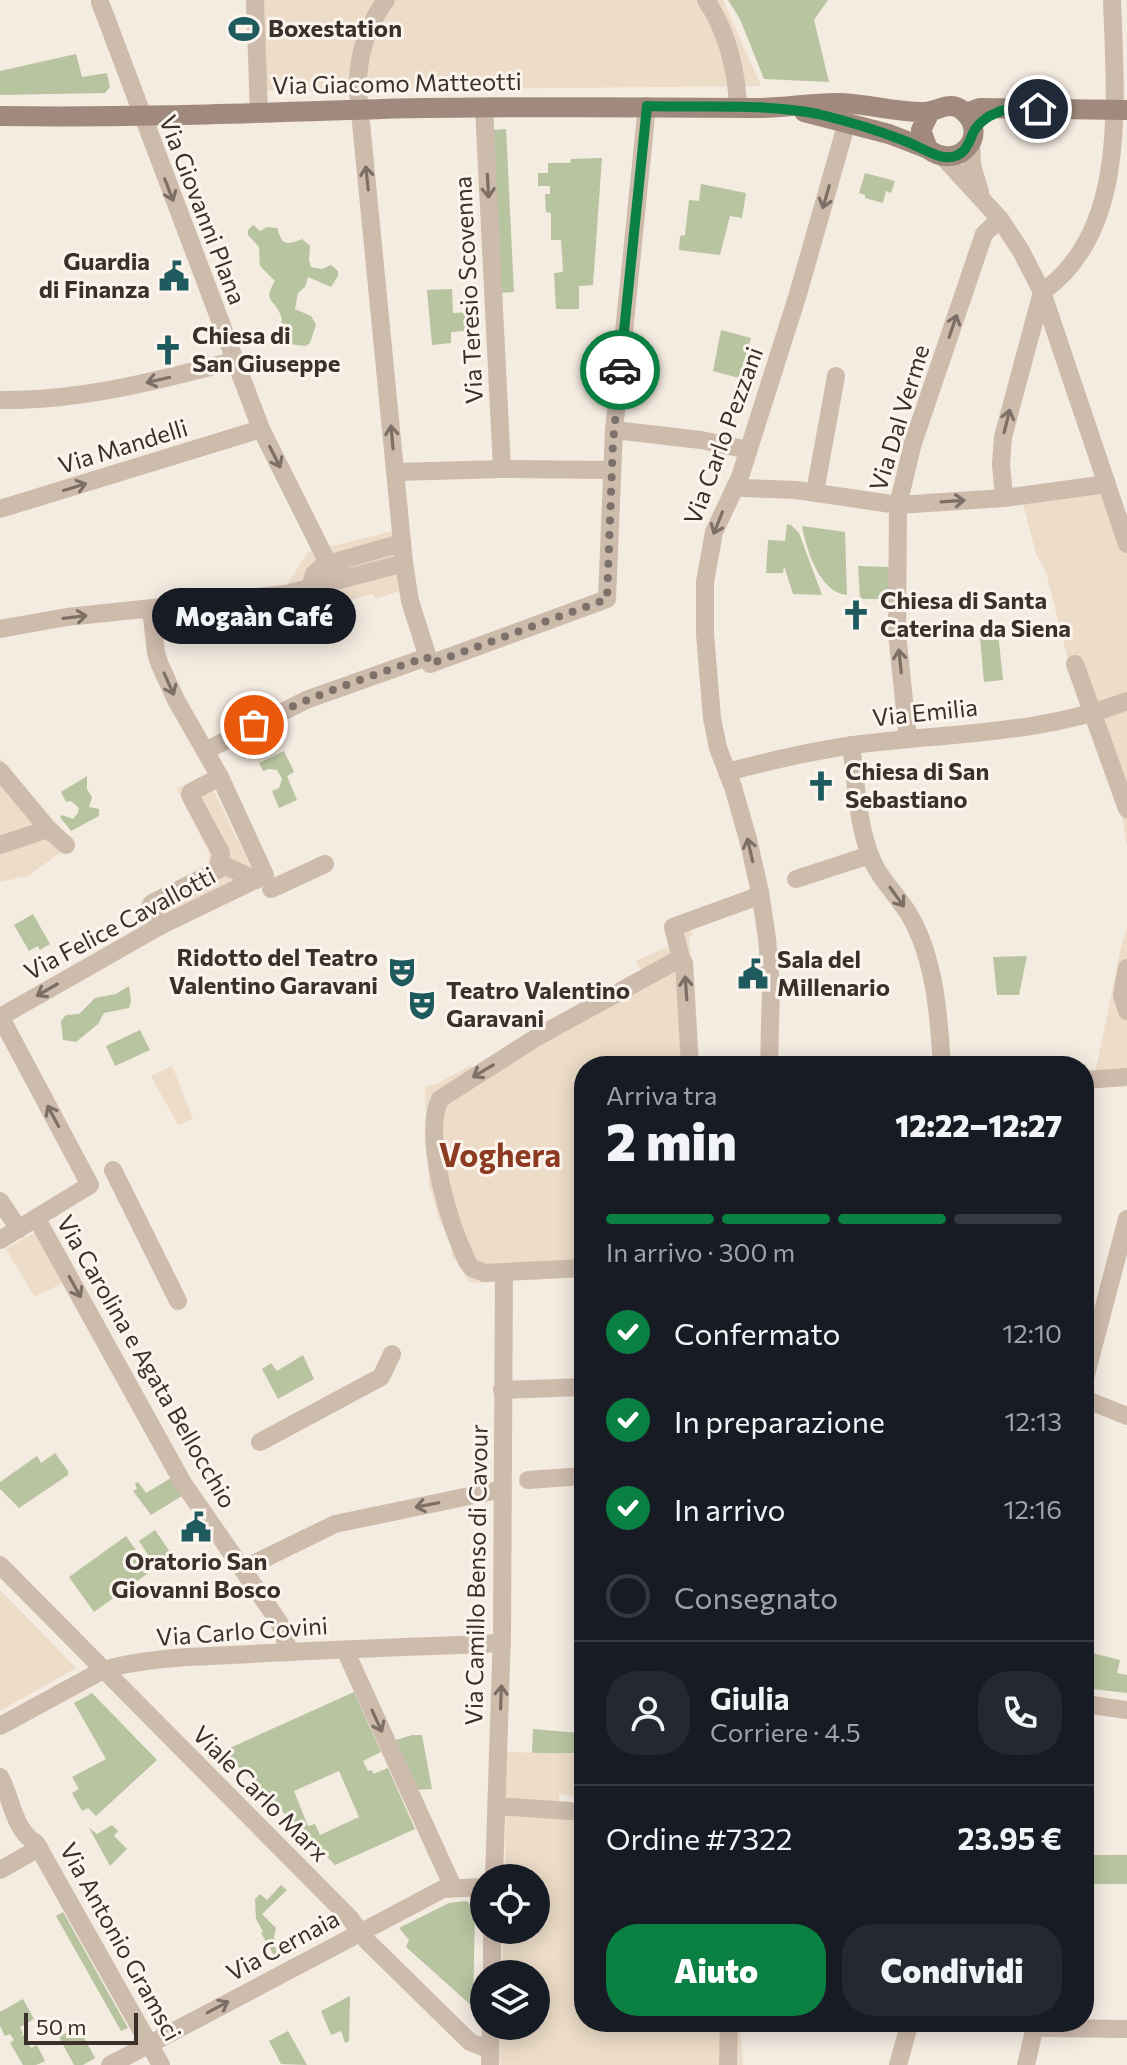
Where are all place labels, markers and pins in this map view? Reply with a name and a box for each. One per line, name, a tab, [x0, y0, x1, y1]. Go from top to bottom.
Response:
sports icon: Boxestation	[227, 12, 261, 46]
place label: Boxestation	[268, 13, 402, 42]
pin	[1004, 75, 1072, 143]
place label: Guardia di Finanza	[39, 246, 150, 303]
public building icon: Guardia di Finanza	[157, 259, 191, 293]
place label: Chiesa di San Giuseppe	[192, 320, 340, 377]
church icon: Chiesa di San Giuseppe	[151, 333, 185, 367]
place label: Chiesa di Santa Caterina da Siena	[880, 585, 1071, 642]
callout: Mogaàn Café	[152, 589, 356, 645]
church icon: Chiesa di Santa Caterina da Siena	[839, 598, 873, 632]
pin	[220, 691, 288, 759]
place label: Chiesa di San Sebastiano	[845, 756, 989, 813]
church icon: Chiesa di San Sebastiano	[804, 769, 838, 803]
place label: Ridotto del Teatro Valentino Garavani	[169, 942, 378, 999]
place label: Sala del Millenario	[777, 944, 890, 1001]
theatre icon: Ridotto del Teatro Valentino Garavani	[385, 955, 419, 989]
public building icon: Sala del Millenario	[736, 957, 770, 991]
place label: Teatro Valentino Garavani	[446, 975, 630, 1032]
theatre icon: Teatro Valentino Garavani	[405, 988, 439, 1022]
public building icon: Oratorio San Giovanni Bosco	[179, 1510, 213, 1544]
place label: Oratorio San Giovanni Bosco	[111, 1546, 281, 1603]

